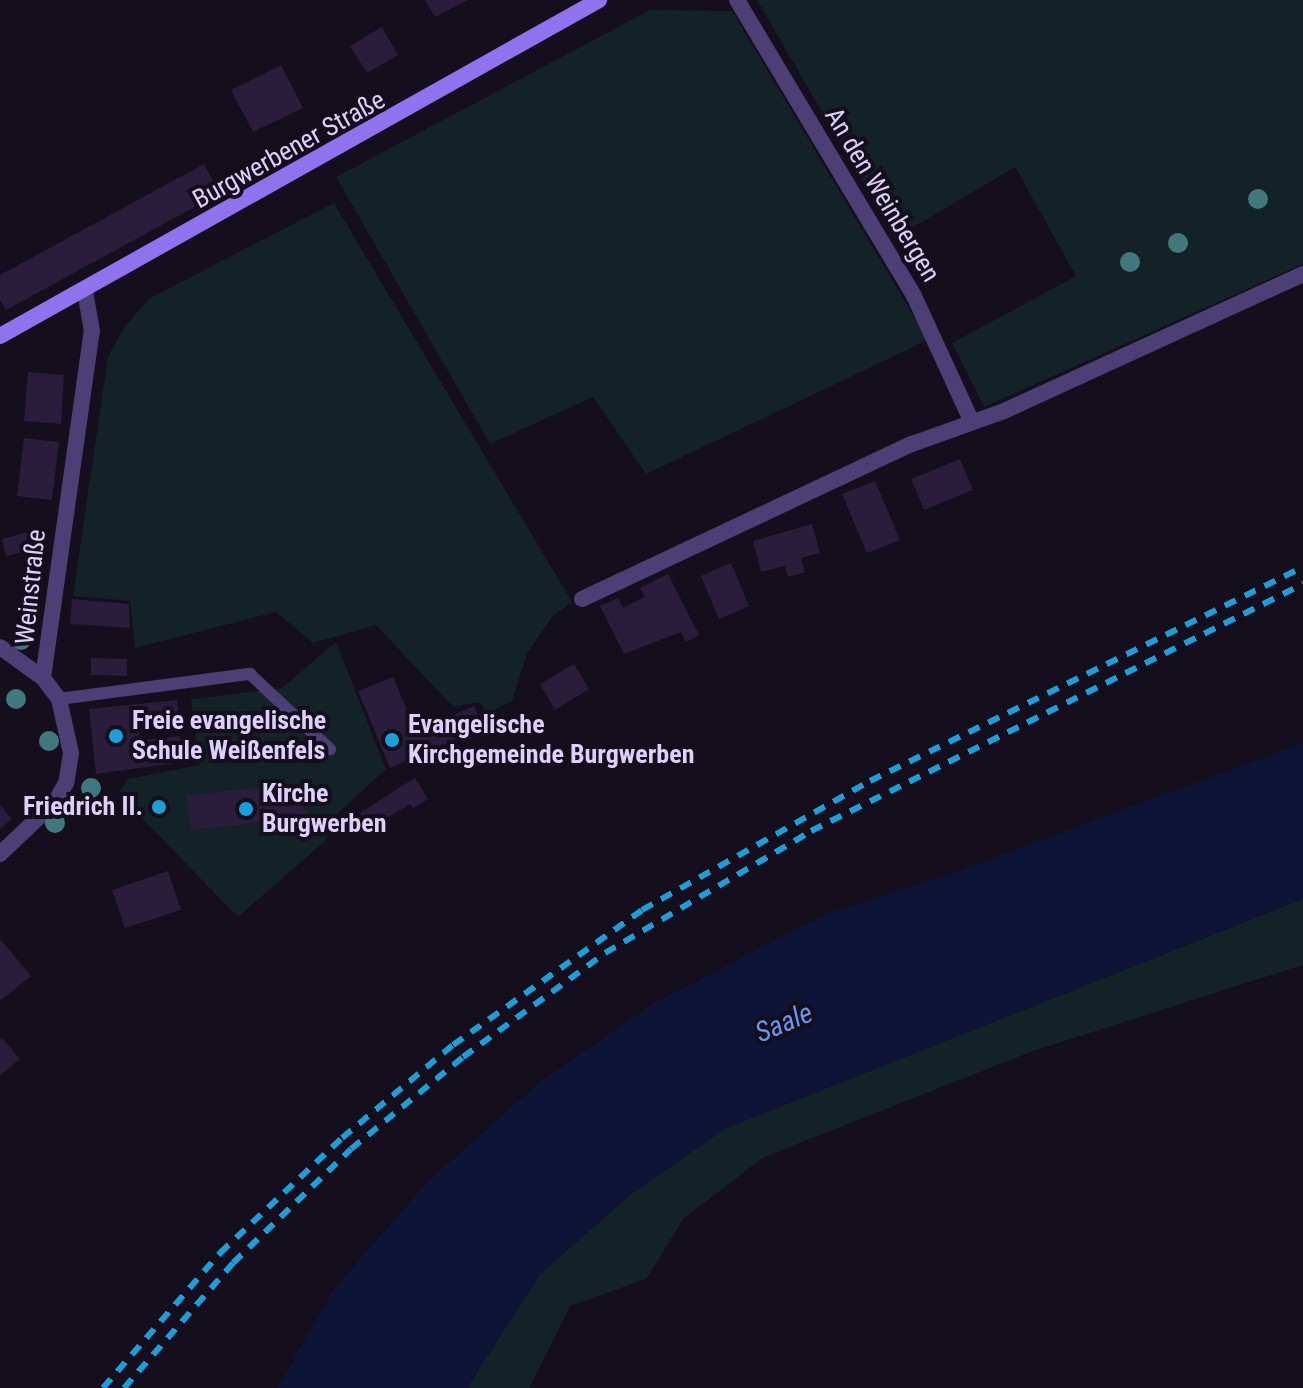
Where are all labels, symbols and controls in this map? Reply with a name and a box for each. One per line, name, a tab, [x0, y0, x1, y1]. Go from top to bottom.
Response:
street label: Burgwerbener Straße	[188, 84, 390, 216]
street label: An den Weinbergen	[818, 102, 946, 288]
street label: Weinstraße	[9, 528, 53, 646]
place label: Freie evangelische Schule Weißenfels	[132, 705, 326, 766]
place label: Evangelische Kirchgemeinde Burgwerben	[408, 709, 694, 770]
marker: Freie evangelische Schule Weißenfels	[107, 727, 125, 745]
marker: Evangelische Kirchgemeinde Burgwerben	[383, 731, 401, 749]
place label: Kirche Burgwerben	[262, 778, 386, 840]
place label: Friedrich II.	[23, 791, 143, 823]
marker: Friedrich II.	[150, 798, 168, 816]
marker: Kirche Burgwerben	[237, 800, 255, 818]
water label: Saale	[750, 996, 818, 1050]

